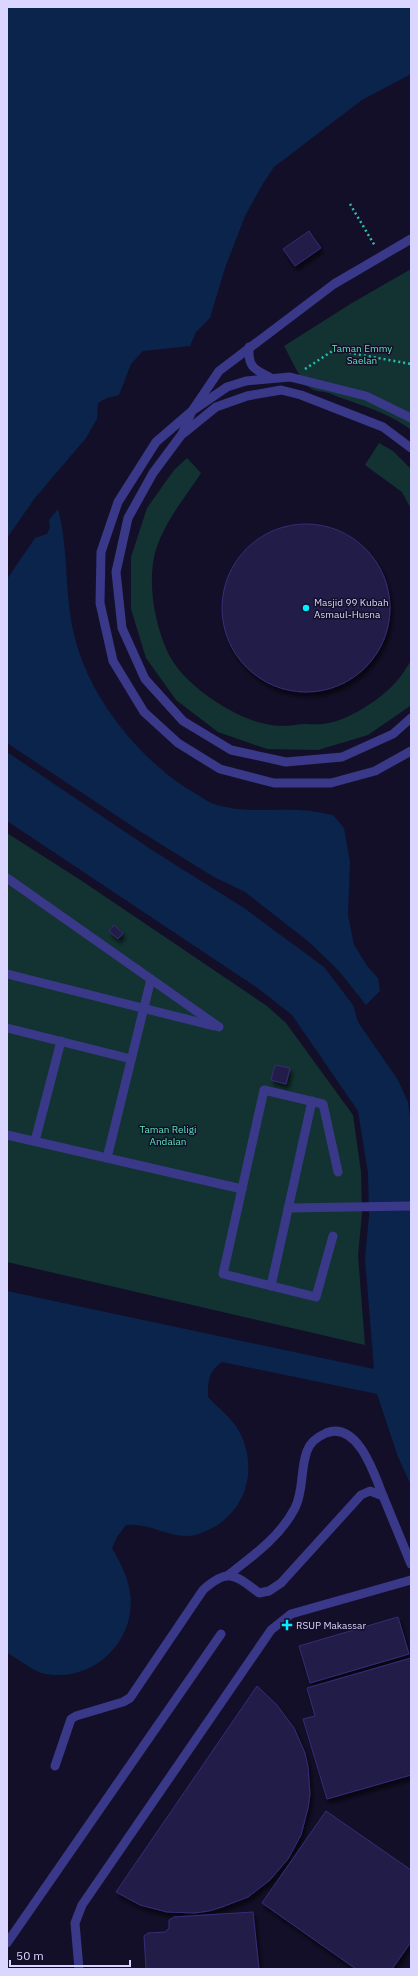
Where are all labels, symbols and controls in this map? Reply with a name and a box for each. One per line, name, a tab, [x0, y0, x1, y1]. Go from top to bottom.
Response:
park label: Taman Emmy Saelan	[332, 342, 392, 367]
place label: Masjid 99 Kubah Asmaul-Husna	[314, 596, 389, 621]
marker: Masjid 99 Kubah Asmaul-Husna	[301, 603, 311, 613]
park label: Taman Religi Andalan	[139, 1123, 197, 1148]
marker: RSUP Makassar	[281, 1619, 293, 1631]
place label: RSUP Makassar	[296, 1619, 366, 1632]
scale bar	[10, 1942, 130, 1968]
text: 50 m	[16, 1948, 44, 1963]

